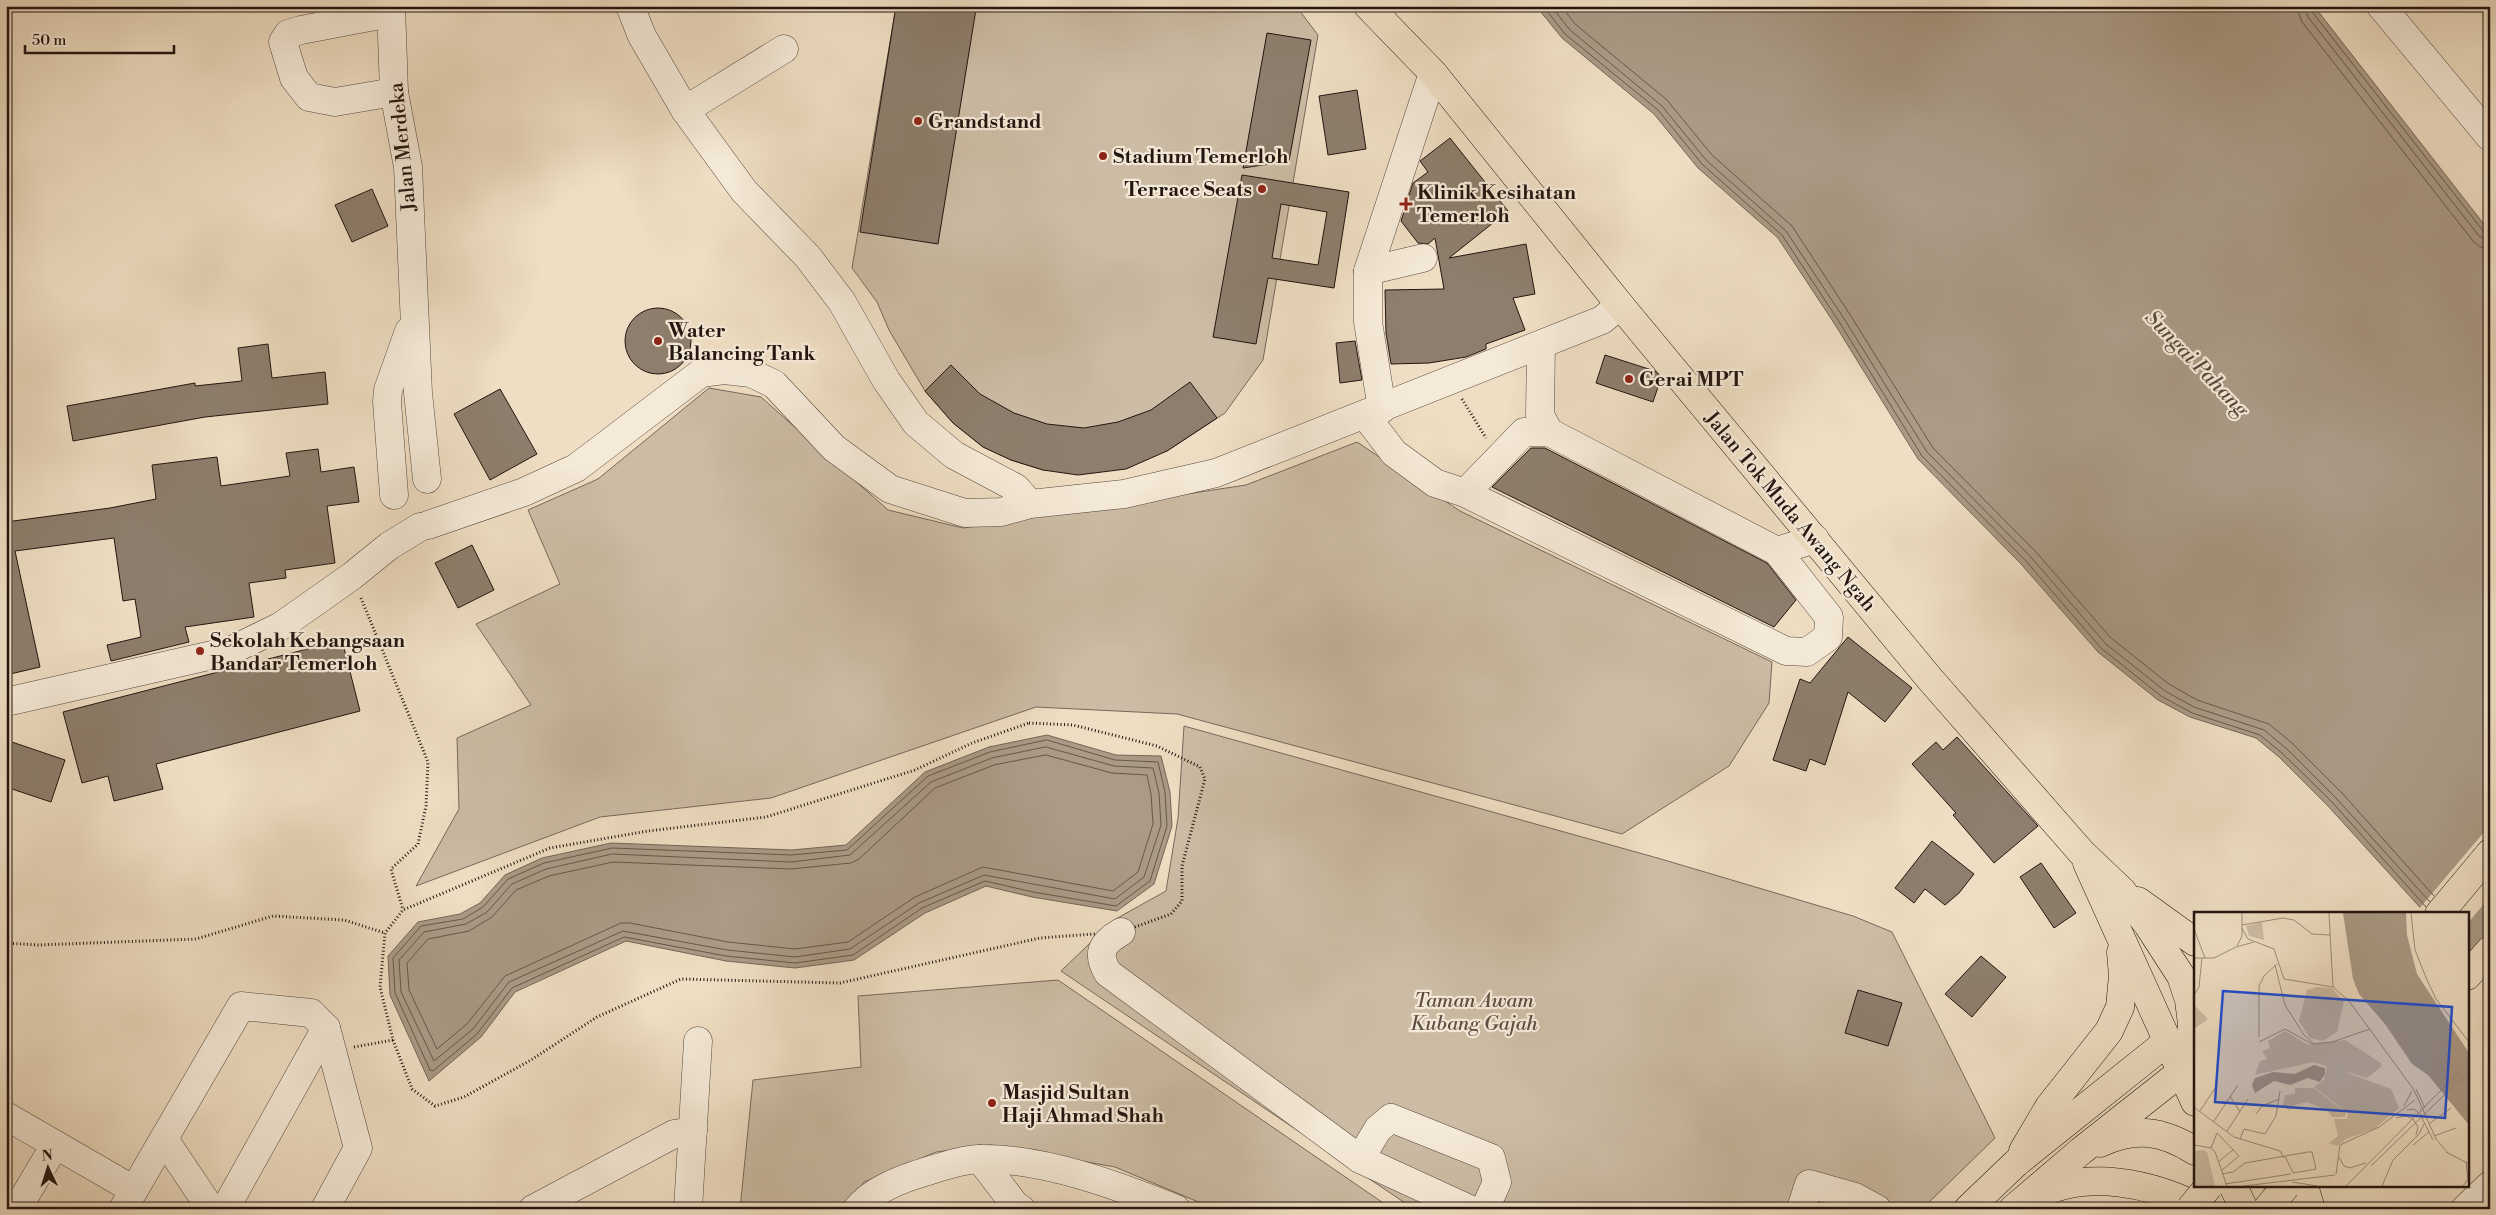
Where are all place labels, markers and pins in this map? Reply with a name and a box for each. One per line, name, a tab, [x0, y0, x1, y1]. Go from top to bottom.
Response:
place label: Grandstand	[928, 110, 1042, 135]
marker: Grandstand	[912, 115, 924, 127]
place label: Stadium Temerloh	[1113, 145, 1289, 170]
marker: Stadium Temerloh	[1097, 150, 1109, 162]
place label: Terrace Seats	[1125, 178, 1252, 203]
place label: Klinik Kesihatan Temerloh	[1417, 181, 1577, 229]
marker: Terrace Seats	[1256, 183, 1268, 195]
marker: Klinik Kesihatan Temerloh	[1399, 197, 1413, 211]
place label: Water Balancing Tank	[667, 319, 816, 367]
marker: Water Balancing Tank	[652, 335, 664, 347]
place label: Gerai MPT	[1639, 368, 1744, 393]
marker: Gerai MPT	[1623, 373, 1635, 385]
place label: Sekolah Kebangsaan Bandar Temerloh	[210, 629, 406, 677]
marker: Sekolah Kebangsaan Bandar Temerloh	[194, 645, 206, 657]
place label: Masjid Sultan Haji Ahmad Shah	[1002, 1081, 1164, 1129]
marker: Masjid Sultan Haji Ahmad Shah	[986, 1097, 998, 1109]

